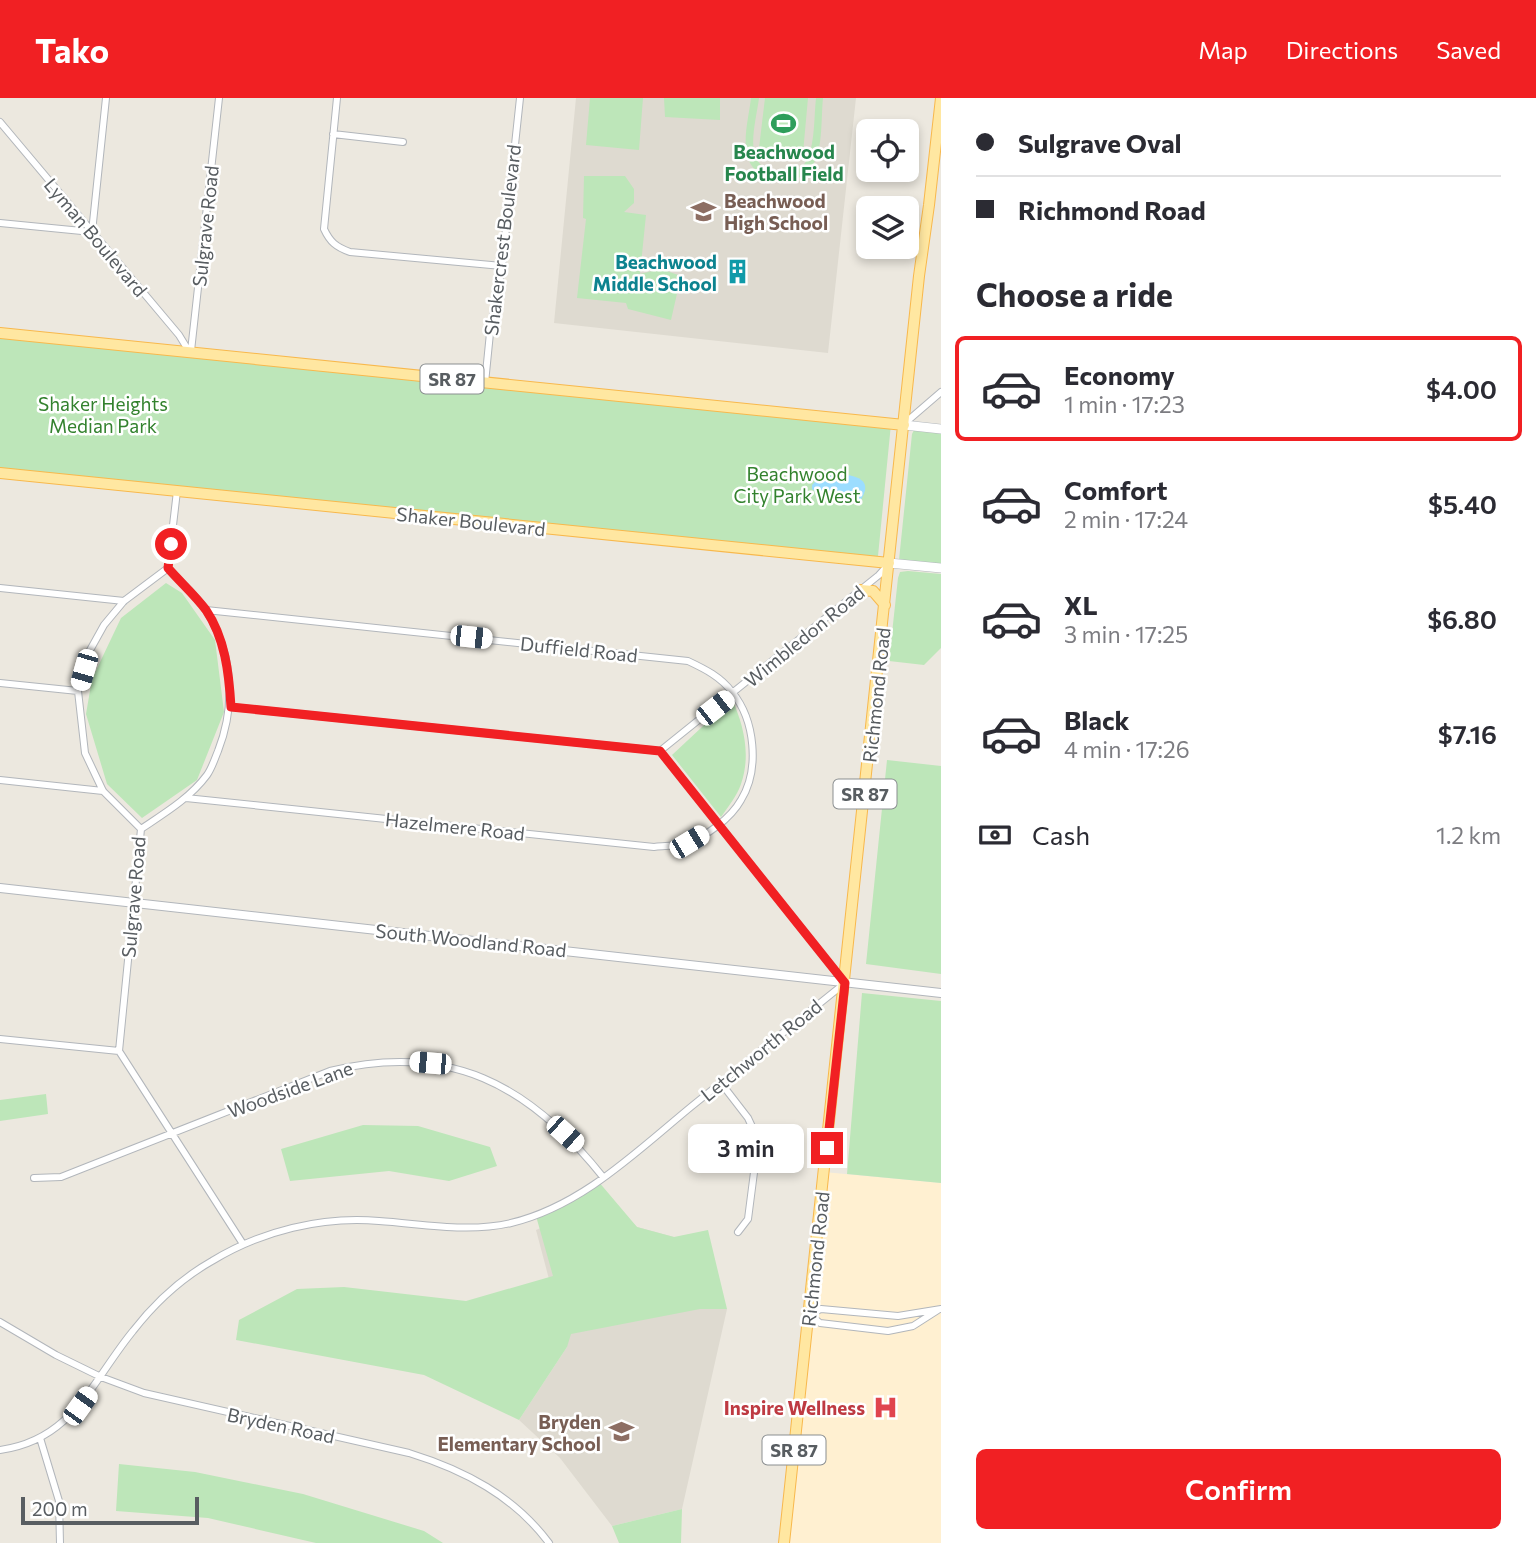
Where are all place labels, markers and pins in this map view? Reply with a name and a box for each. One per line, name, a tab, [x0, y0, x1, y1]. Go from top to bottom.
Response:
sports icon: Beachwood Football Field	[770, 109, 798, 137]
place label: Beachwood Football Field	[724, 140, 844, 185]
place label: Beachwood High School	[724, 189, 828, 234]
school or university icon: Beachwood High School	[690, 197, 718, 225]
place label: Beachwood Middle School	[593, 250, 717, 295]
building icon: Beachwood Middle School	[723, 258, 751, 286]
hospital icon: Inspire Wellness	[871, 1393, 899, 1421]
place label: Inspire Wellness	[724, 1396, 865, 1419]
place label: Bryden Elementary School	[437, 1410, 601, 1455]
school or university icon: Bryden Elementary School	[607, 1418, 635, 1446]

